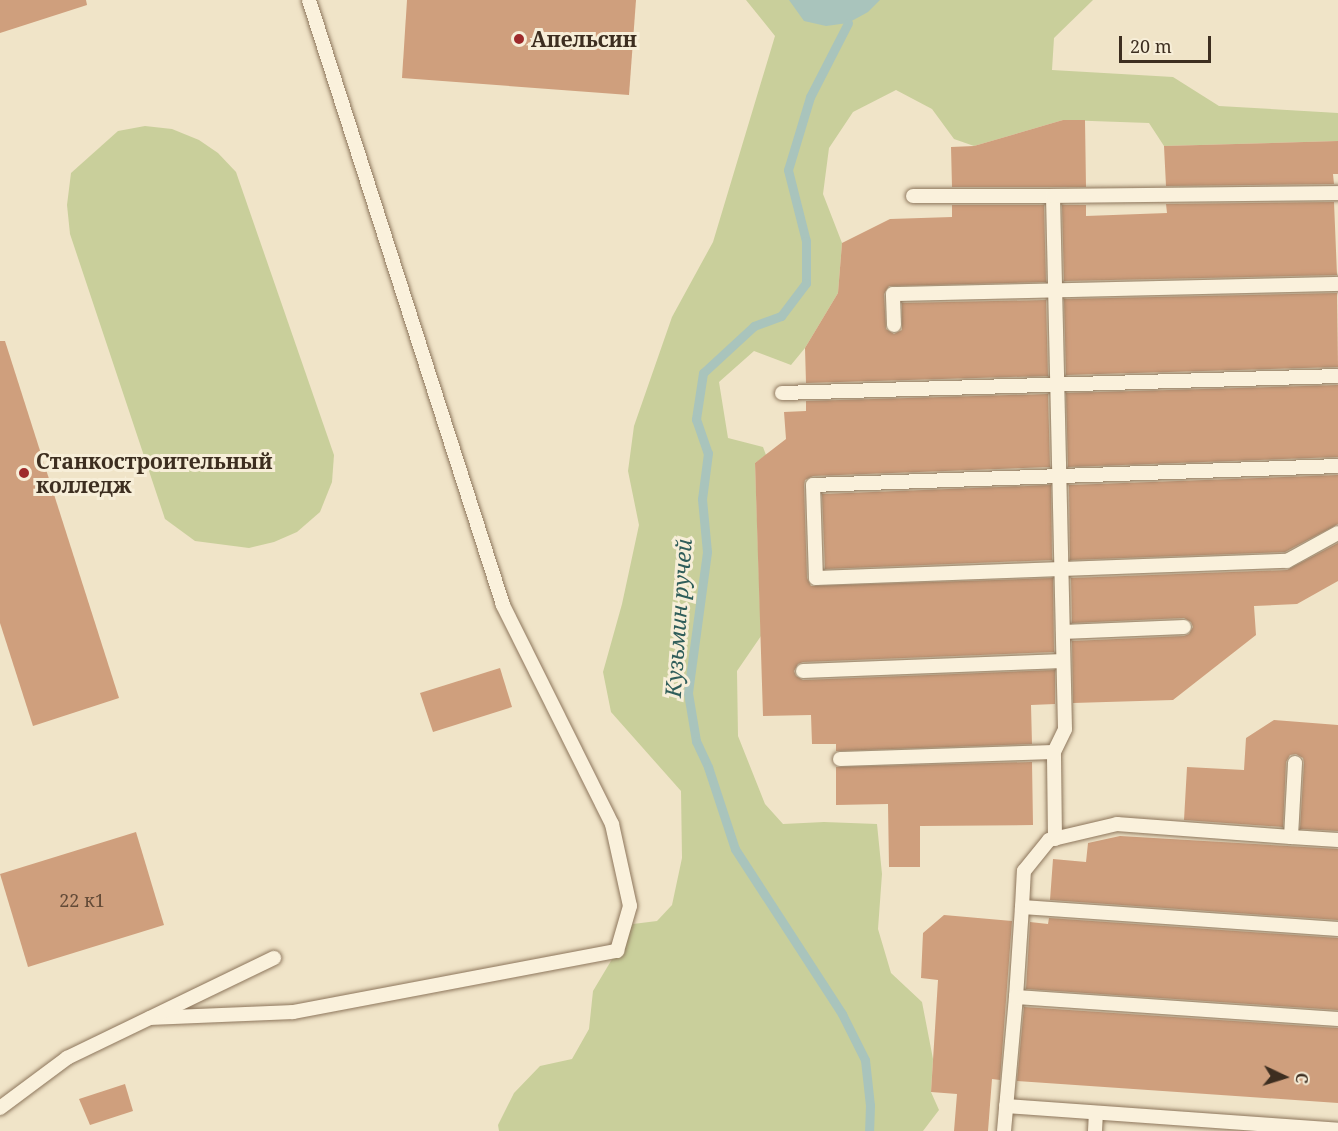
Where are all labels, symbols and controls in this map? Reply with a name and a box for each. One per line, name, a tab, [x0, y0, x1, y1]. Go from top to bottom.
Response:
scale bar	[1122, 24, 1214, 62]
place label: Апельсин	[531, 26, 637, 52]
marker: Апельсин	[512, 32, 526, 46]
text: 20 m	[1130, 34, 1172, 58]
place label: Станкостроительный колледж	[36, 448, 273, 498]
marker: Станкостроительный колледж	[17, 466, 31, 480]
water label: Кузьмин ручей	[659, 538, 697, 698]
house number: 22 к1	[59, 889, 105, 911]
north arrow	[1254, 1047, 1314, 1107]
text: С	[1291, 1072, 1313, 1084]

